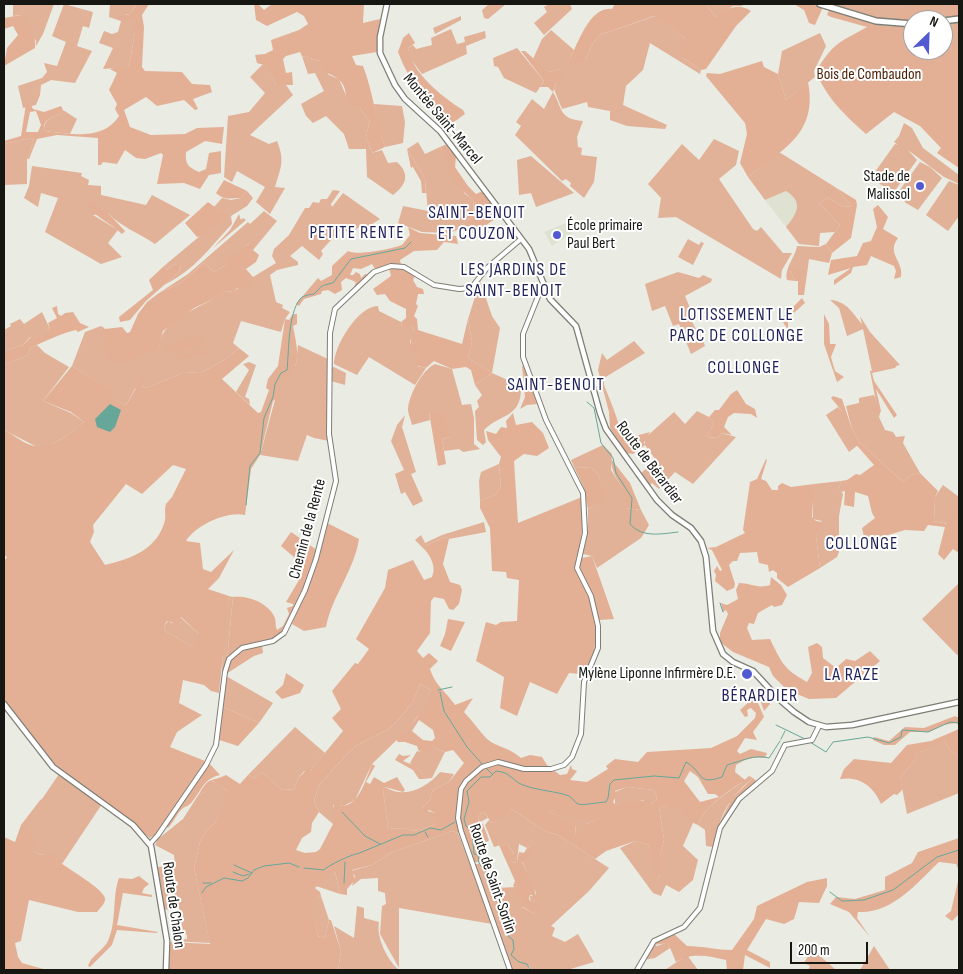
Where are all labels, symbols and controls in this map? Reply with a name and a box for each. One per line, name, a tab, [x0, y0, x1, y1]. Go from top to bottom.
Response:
north arrow	[903, 10, 953, 60]
text: N	[927, 12, 941, 31]
park label: Bois de Combaudon	[817, 65, 921, 85]
street label: Montée Saint-Marcel	[398, 70, 486, 168]
place label: Stade de Malissol	[863, 167, 910, 205]
marker: Stade de Malissol	[914, 180, 926, 192]
district label: SAINT-BENOIT ET COUZON	[427, 202, 527, 244]
place label: École primaire Paul Bert	[567, 216, 643, 254]
district label: PETITE RENTE	[308, 222, 406, 244]
marker: École primaire Paul Bert	[551, 229, 563, 241]
district label: LES JARDINS DE SAINT-BENOIT	[459, 259, 569, 302]
district label: LOTISSEMENT LE PARC DE COLLONGE	[668, 304, 806, 346]
district label: COLLONGE	[707, 357, 781, 379]
district label: SAINT-BENOIT	[506, 374, 606, 396]
street label: Route de Bérardier	[612, 418, 686, 508]
street label: Chemin de la Rente	[285, 477, 331, 581]
district label: COLLONGE	[825, 533, 899, 555]
place label: Mylène Liponne Infirmère D.E.	[578, 664, 736, 684]
district label: LA RAZE	[823, 664, 881, 686]
marker: Mylène Liponne Infirmère D.E.	[740, 667, 754, 681]
district label: BÉRARDIER	[720, 685, 800, 707]
street label: Route de Saint-Sorlin	[464, 822, 520, 936]
street label: Route de Chalon	[157, 861, 189, 949]
scale bar	[793, 932, 870, 964]
text: 200 m	[798, 941, 830, 960]

